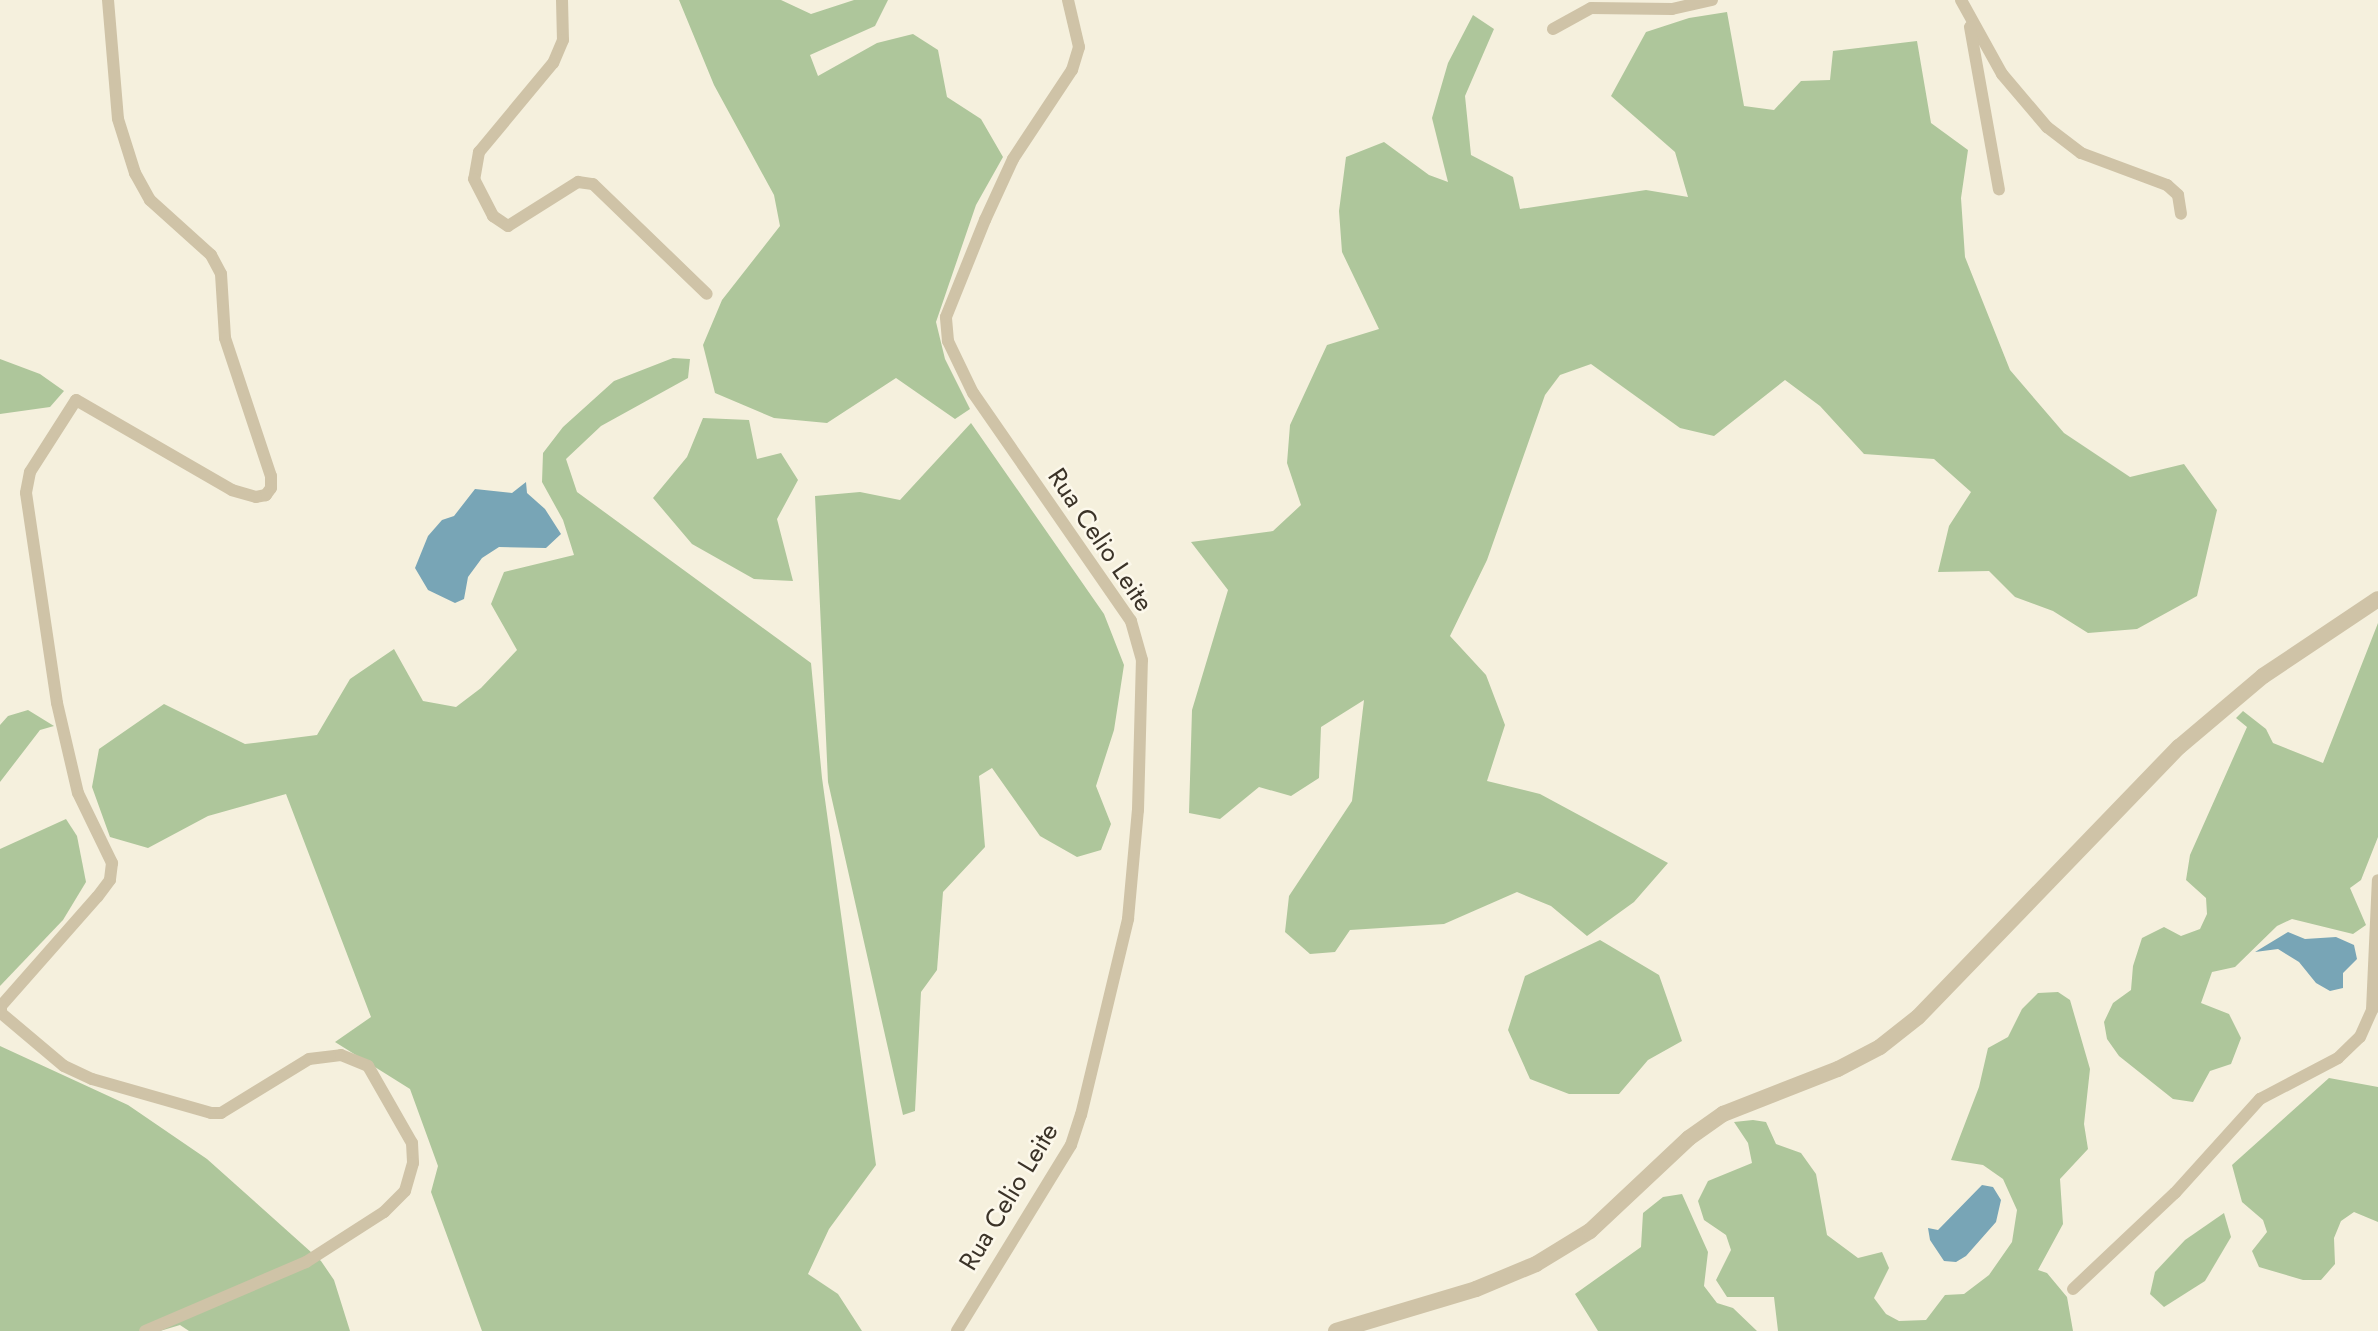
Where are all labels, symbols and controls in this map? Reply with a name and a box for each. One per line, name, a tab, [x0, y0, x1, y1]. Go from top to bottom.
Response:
street label: Rua Celio Leite	[1041, 462, 1159, 618]
street label: Rua Celio Leite	[953, 1118, 1065, 1276]

